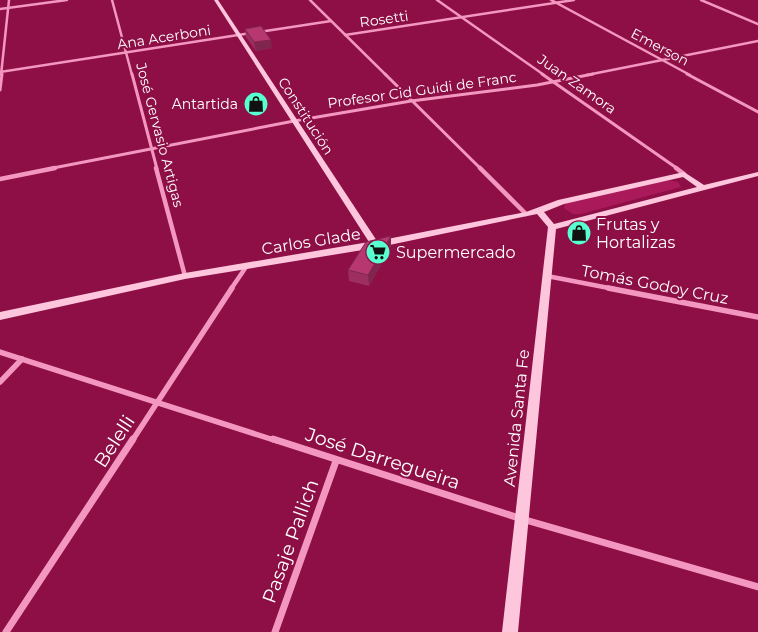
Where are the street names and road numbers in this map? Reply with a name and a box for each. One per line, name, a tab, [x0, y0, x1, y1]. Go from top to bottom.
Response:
street label: Rosetti	[358, 7, 410, 31]
street label: Ana Acerboni	[116, 21, 212, 53]
street label: Emerson	[628, 24, 692, 70]
street label: Juan Zamora	[533, 50, 620, 118]
street label: José Gervasio Artigas	[132, 60, 188, 209]
street label: Profesor Cid Guidi de Franc	[326, 68, 518, 112]
street label: Constitución	[274, 74, 338, 158]
street label: Carlos Glade	[260, 224, 362, 259]
street label: Tomás Godoy Cruz	[580, 261, 730, 308]
street label: Avenida Santa Fe	[500, 348, 533, 488]
street label: Belelli	[89, 411, 140, 472]
street label: José Darregueira	[302, 422, 463, 494]
street label: Pasaje Pallich	[257, 476, 324, 606]

